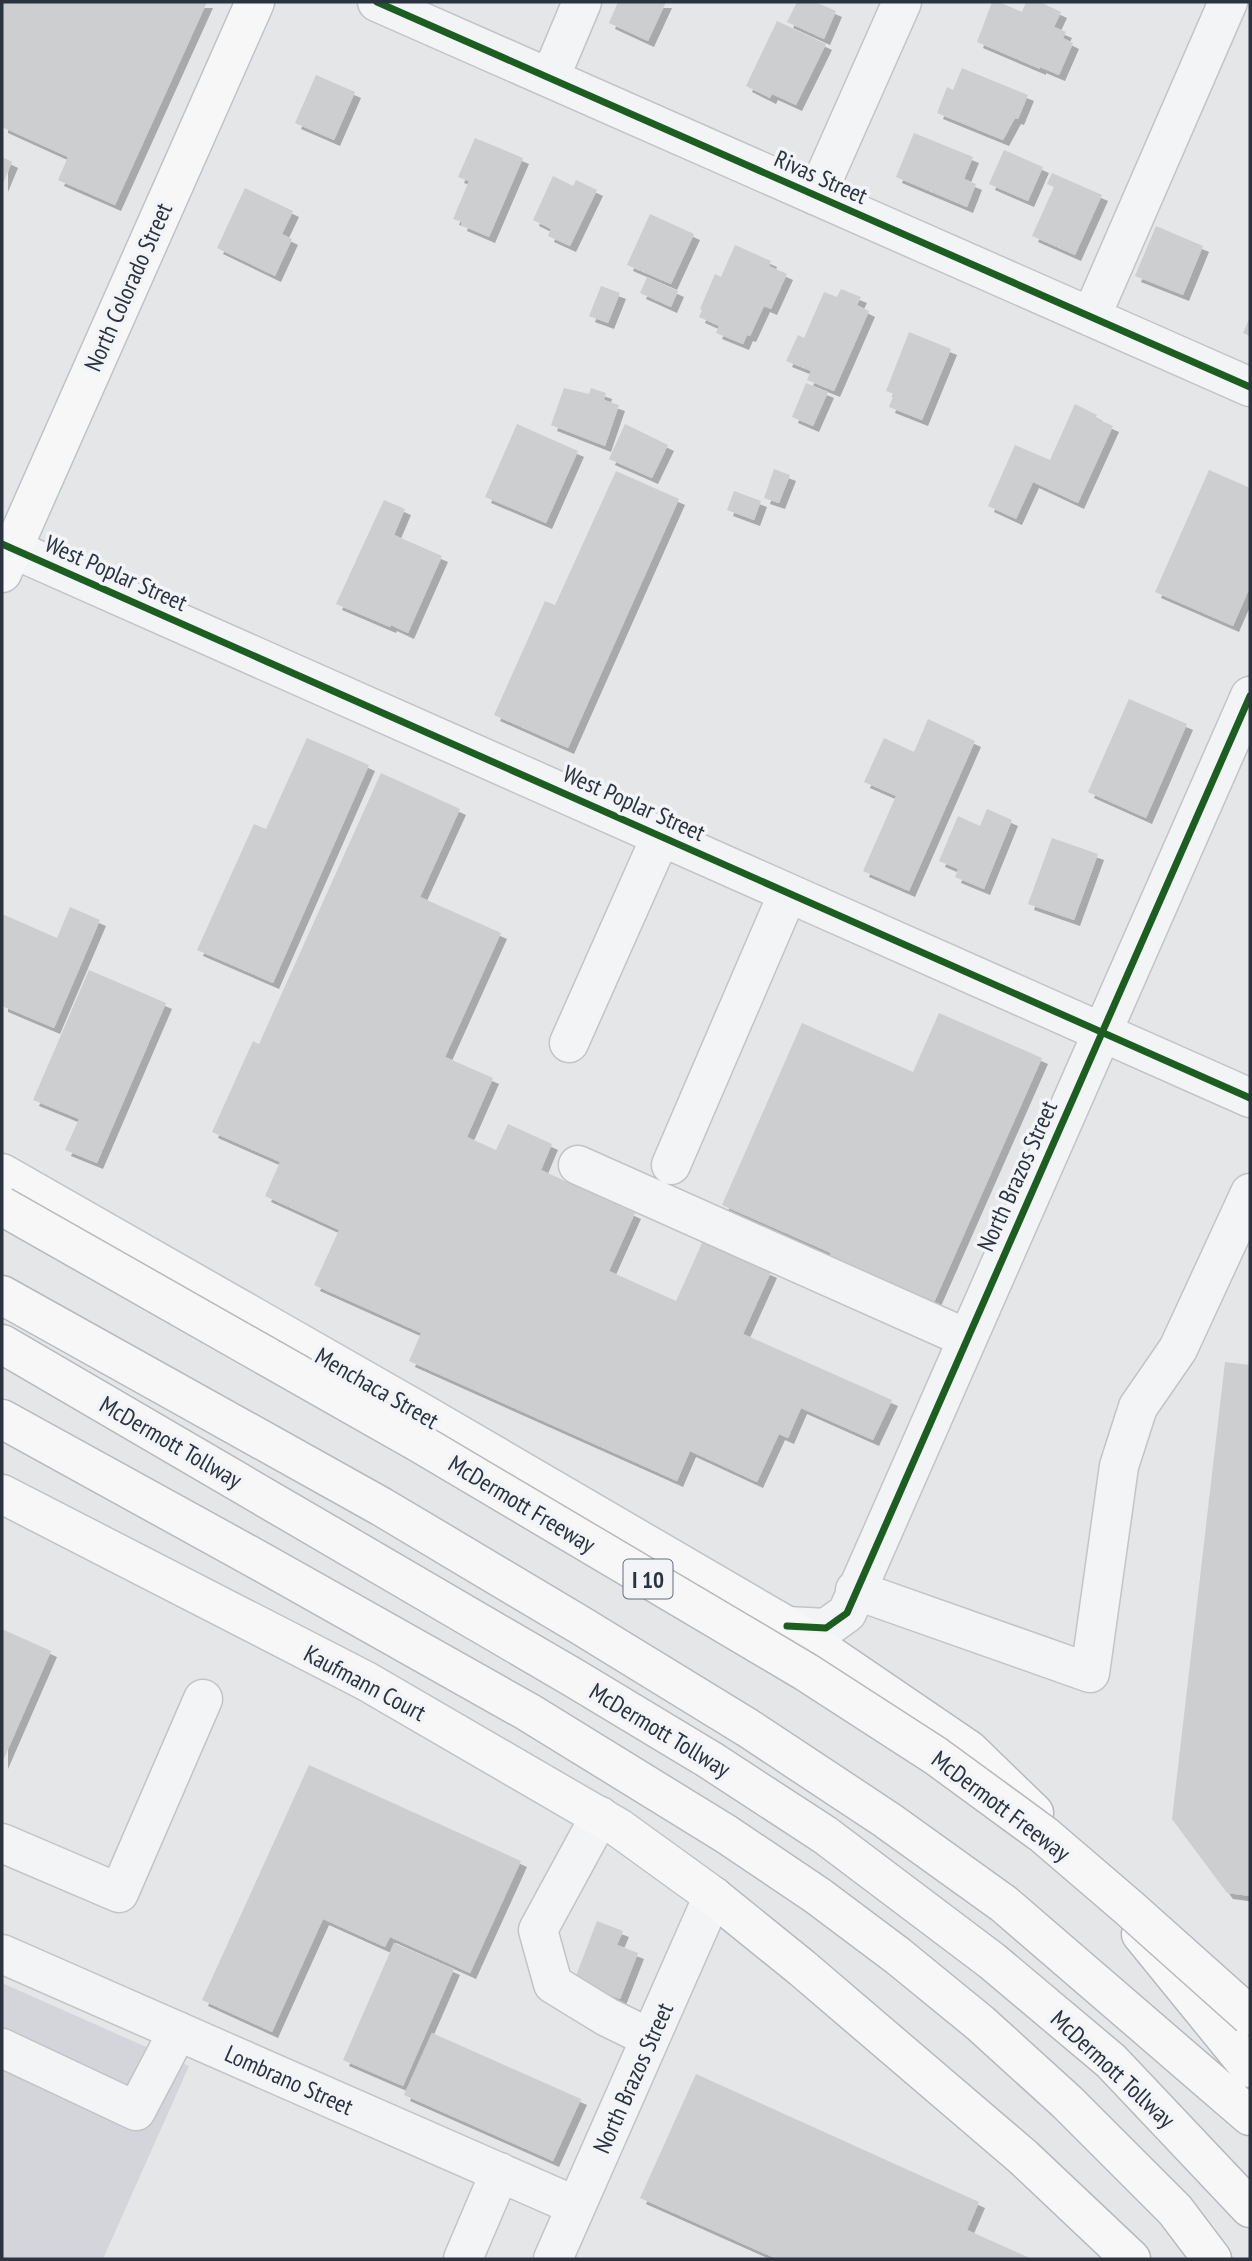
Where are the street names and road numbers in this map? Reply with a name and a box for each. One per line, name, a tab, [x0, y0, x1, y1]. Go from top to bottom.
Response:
street label: Rivas Street	[770, 143, 873, 211]
street label: North Colorado Street	[77, 198, 179, 376]
street label: West Poplar Street	[40, 528, 192, 618]
street label: West Poplar Street	[558, 758, 710, 848]
street label: North Brazos Street	[970, 1095, 1064, 1256]
street label: Menchaca Street	[310, 1340, 445, 1436]
street label: McDermott Tollway	[94, 1389, 248, 1495]
street label: McDermott Freeway	[443, 1448, 601, 1560]
road number: I 10	[624, 1560, 672, 1598]
street label: Kaufmann Court	[299, 1638, 432, 1728]
street label: McDermott Tollway	[584, 1676, 736, 1784]
street label: McDermott Freeway	[925, 1744, 1077, 1868]
street label: North Brazos Street	[586, 1997, 680, 2158]
street label: McDermott Tollway	[1044, 2003, 1182, 2135]
street label: Lombrano Street	[220, 2038, 358, 2122]

